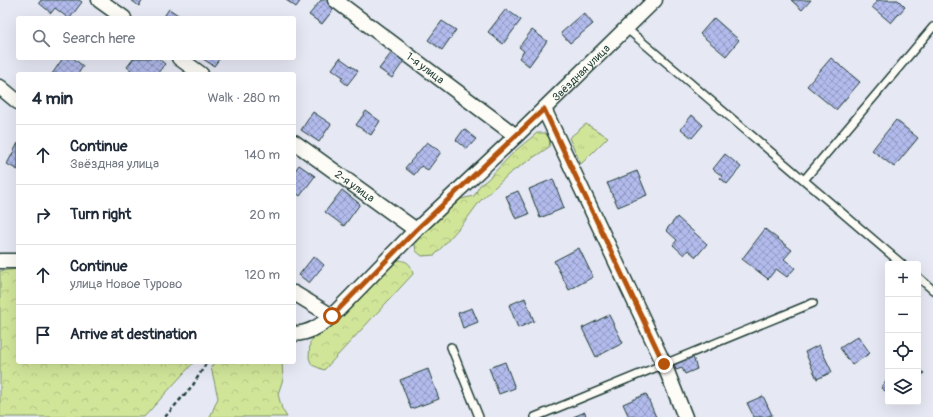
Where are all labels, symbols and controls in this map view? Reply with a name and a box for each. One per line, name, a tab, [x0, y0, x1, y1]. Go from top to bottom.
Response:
search box	[16, 16, 296, 60]
icon: search	[30, 27, 52, 49]
text: Search here	[62, 29, 135, 48]
street label: Звёздная улица	[549, 42, 612, 104]
street label: 1-я улица	[404, 49, 447, 86]
text: 4 min	[32, 88, 73, 109]
text: Walk · 280 m	[207, 90, 280, 106]
text: Continue	[70, 137, 128, 156]
icon: ahead	[32, 144, 54, 166]
text: 140 m	[244, 147, 280, 163]
text: Звёздная улица	[70, 156, 159, 172]
street label: 2-я улица	[332, 167, 377, 205]
icon: right	[32, 204, 54, 226]
text: Turn right	[70, 205, 131, 224]
text: 20 m	[249, 207, 280, 223]
text: Continue	[70, 257, 128, 276]
map controls	[885, 261, 921, 405]
button: +	[885, 261, 921, 297]
icon: ahead	[32, 264, 54, 286]
text: 120 m	[244, 267, 280, 283]
text: улица Новое Турово	[70, 276, 182, 292]
button: −	[885, 297, 921, 333]
route start	[323, 307, 341, 325]
icon: arrive	[32, 324, 54, 346]
text: Arrive at destination	[70, 325, 197, 344]
button: locate	[885, 333, 921, 369]
route end	[655, 355, 673, 373]
button: layers	[885, 369, 921, 405]

